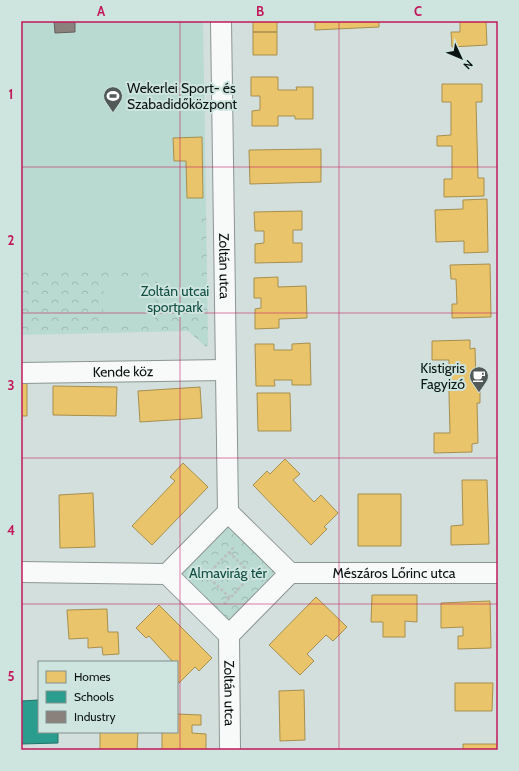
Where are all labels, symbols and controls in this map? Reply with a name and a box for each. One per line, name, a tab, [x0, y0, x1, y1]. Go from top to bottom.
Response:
text: A	[97, 3, 106, 19]
text: B	[256, 3, 264, 19]
text: C	[414, 3, 422, 19]
north arrow	[441, 38, 481, 78]
text: N	[460, 57, 476, 73]
place label: Wekerlei Sport- és Szabadidőközpont	[127, 79, 237, 113]
sports icon: Wekerlei Sport- és Szabadidőközpont	[102, 85, 124, 113]
text: 1	[9, 86, 13, 102]
text: 2	[8, 232, 15, 248]
street label: Zoltán utca	[215, 233, 234, 299]
park label: Zoltán utcai sportpark	[141, 282, 209, 316]
place label: Kistigris Fagyizó	[420, 359, 465, 393]
street label: Kende köz	[93, 362, 154, 381]
cafe icon: Kistigris Fagyizó	[468, 365, 490, 393]
text: 3	[7, 377, 15, 393]
text: 4	[7, 522, 15, 538]
park label: Almavirág tér	[189, 564, 268, 582]
street label: Mészáros Lőrinc utca	[333, 564, 456, 582]
street label: Zoltán utca	[220, 660, 239, 726]
legend	[38, 661, 178, 733]
text: 5	[8, 668, 15, 684]
text: Homes	[74, 669, 111, 684]
text: Schools	[74, 689, 114, 704]
text: Industry	[74, 709, 115, 724]

